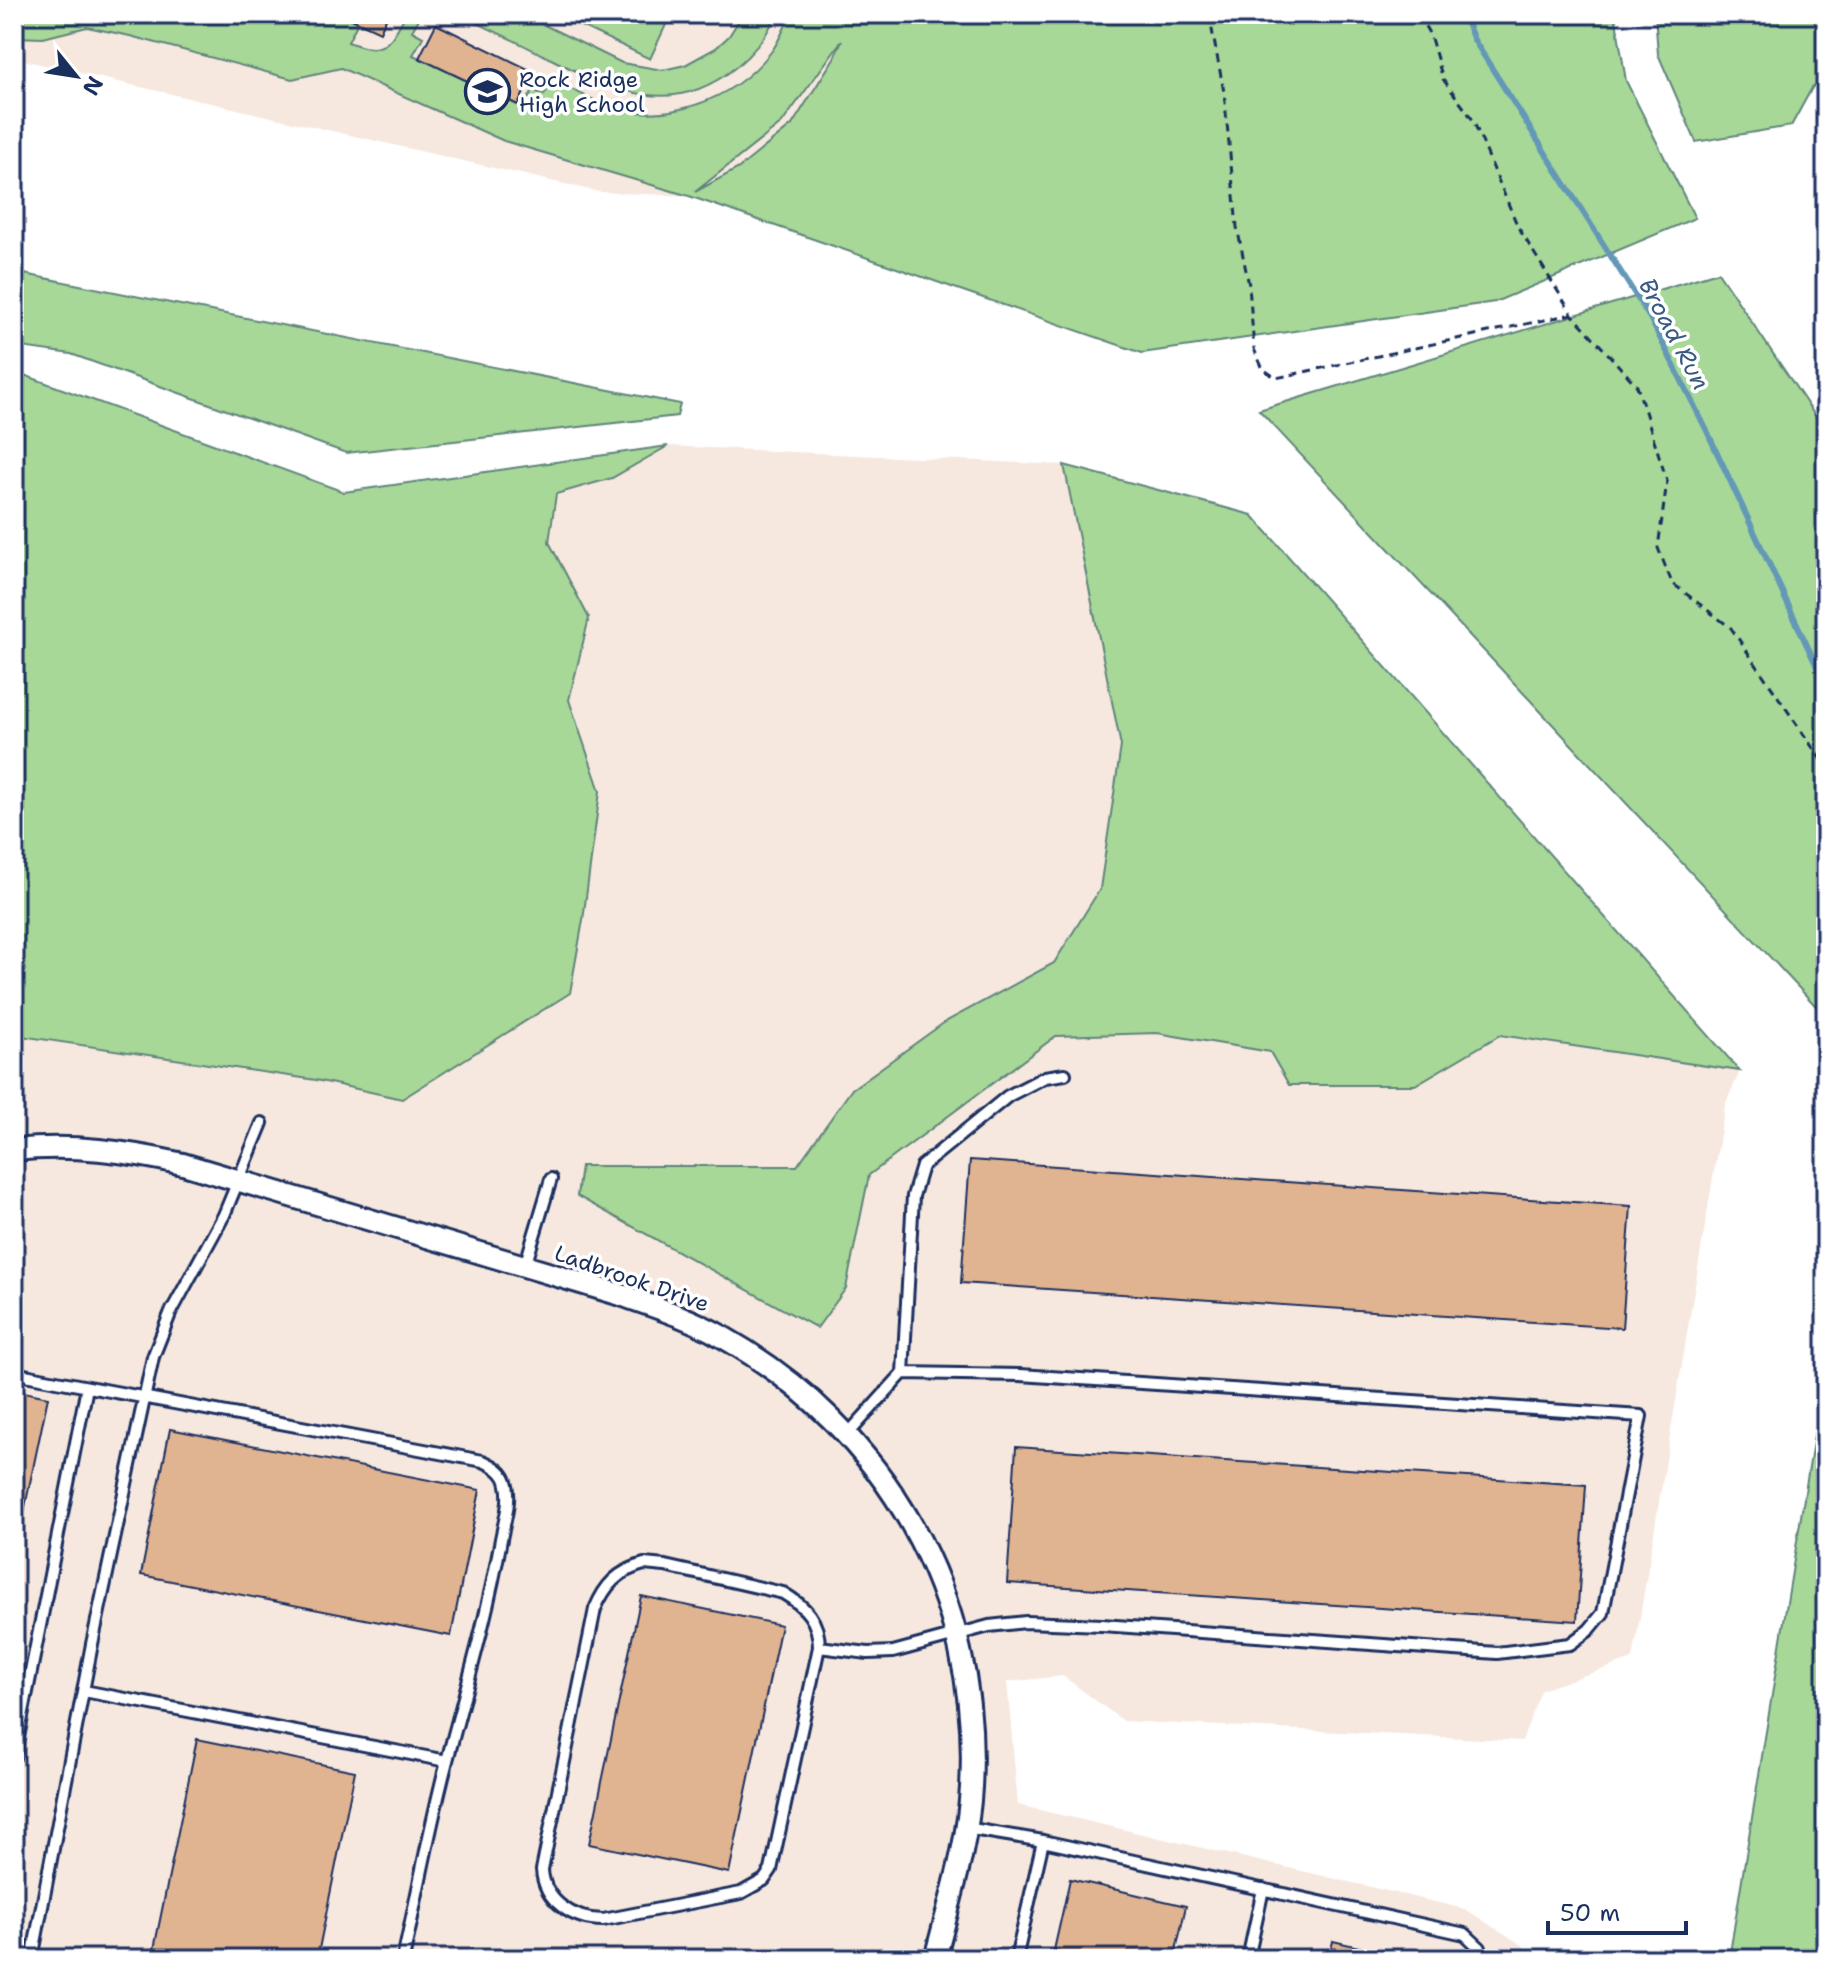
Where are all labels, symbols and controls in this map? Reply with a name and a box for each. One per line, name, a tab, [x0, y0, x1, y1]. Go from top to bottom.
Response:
north arrow	[36, 36, 116, 116]
place label: Rock Ridge High School	[519, 65, 645, 119]
school or university icon: Rock Ridge High School	[464, 68, 512, 116]
text: N	[76, 71, 110, 101]
water label: Broad Run	[1631, 272, 1717, 396]
street label: Ladbrook Drive	[551, 1238, 713, 1319]
scale bar	[1548, 1885, 1686, 1935]
text: 50 m	[1560, 1897, 1620, 1929]

